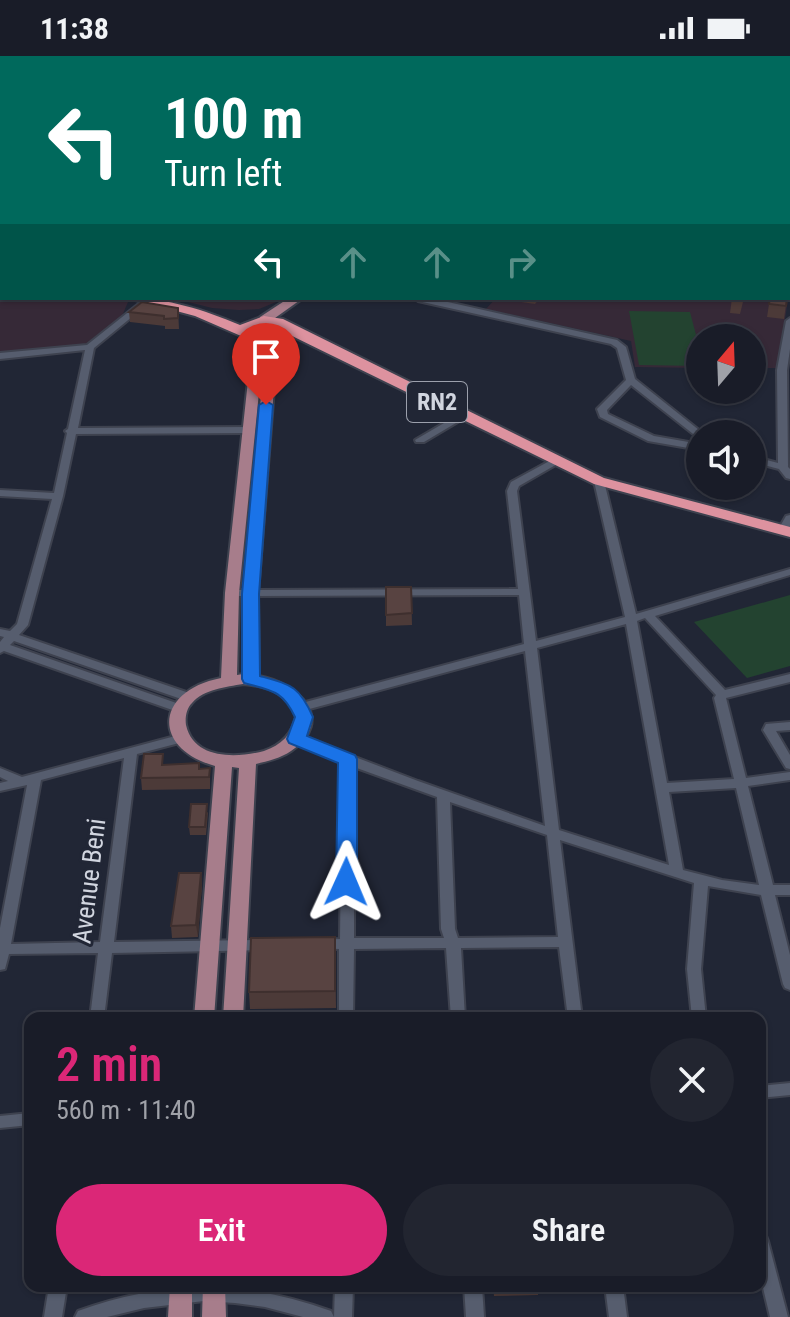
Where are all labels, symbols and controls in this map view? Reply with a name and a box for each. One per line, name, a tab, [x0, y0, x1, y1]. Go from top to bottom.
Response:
text: 11:38	[40, 11, 109, 46]
text: 100 m	[164, 86, 303, 152]
icon: left	[32, 88, 136, 192]
text: Turn left	[164, 153, 282, 195]
icon: left	[247, 240, 291, 284]
icon: ahead	[331, 240, 375, 284]
icon: ahead	[415, 240, 459, 284]
icon: right	[499, 240, 543, 284]
pin	[232, 323, 300, 405]
north arrow	[686, 324, 766, 404]
map controls	[686, 324, 766, 500]
icon: arrive	[244, 335, 288, 379]
road number: RN2	[407, 382, 467, 422]
button: sound	[686, 420, 766, 500]
street label: Avenue Beni	[66, 817, 112, 945]
position arrow	[304, 840, 388, 924]
text: 2 min	[56, 1036, 162, 1093]
button: close	[650, 1038, 734, 1122]
text: 560 m · 11:40	[56, 1095, 196, 1125]
button: Exit	[56, 1184, 387, 1276]
button: Share	[403, 1184, 734, 1276]

